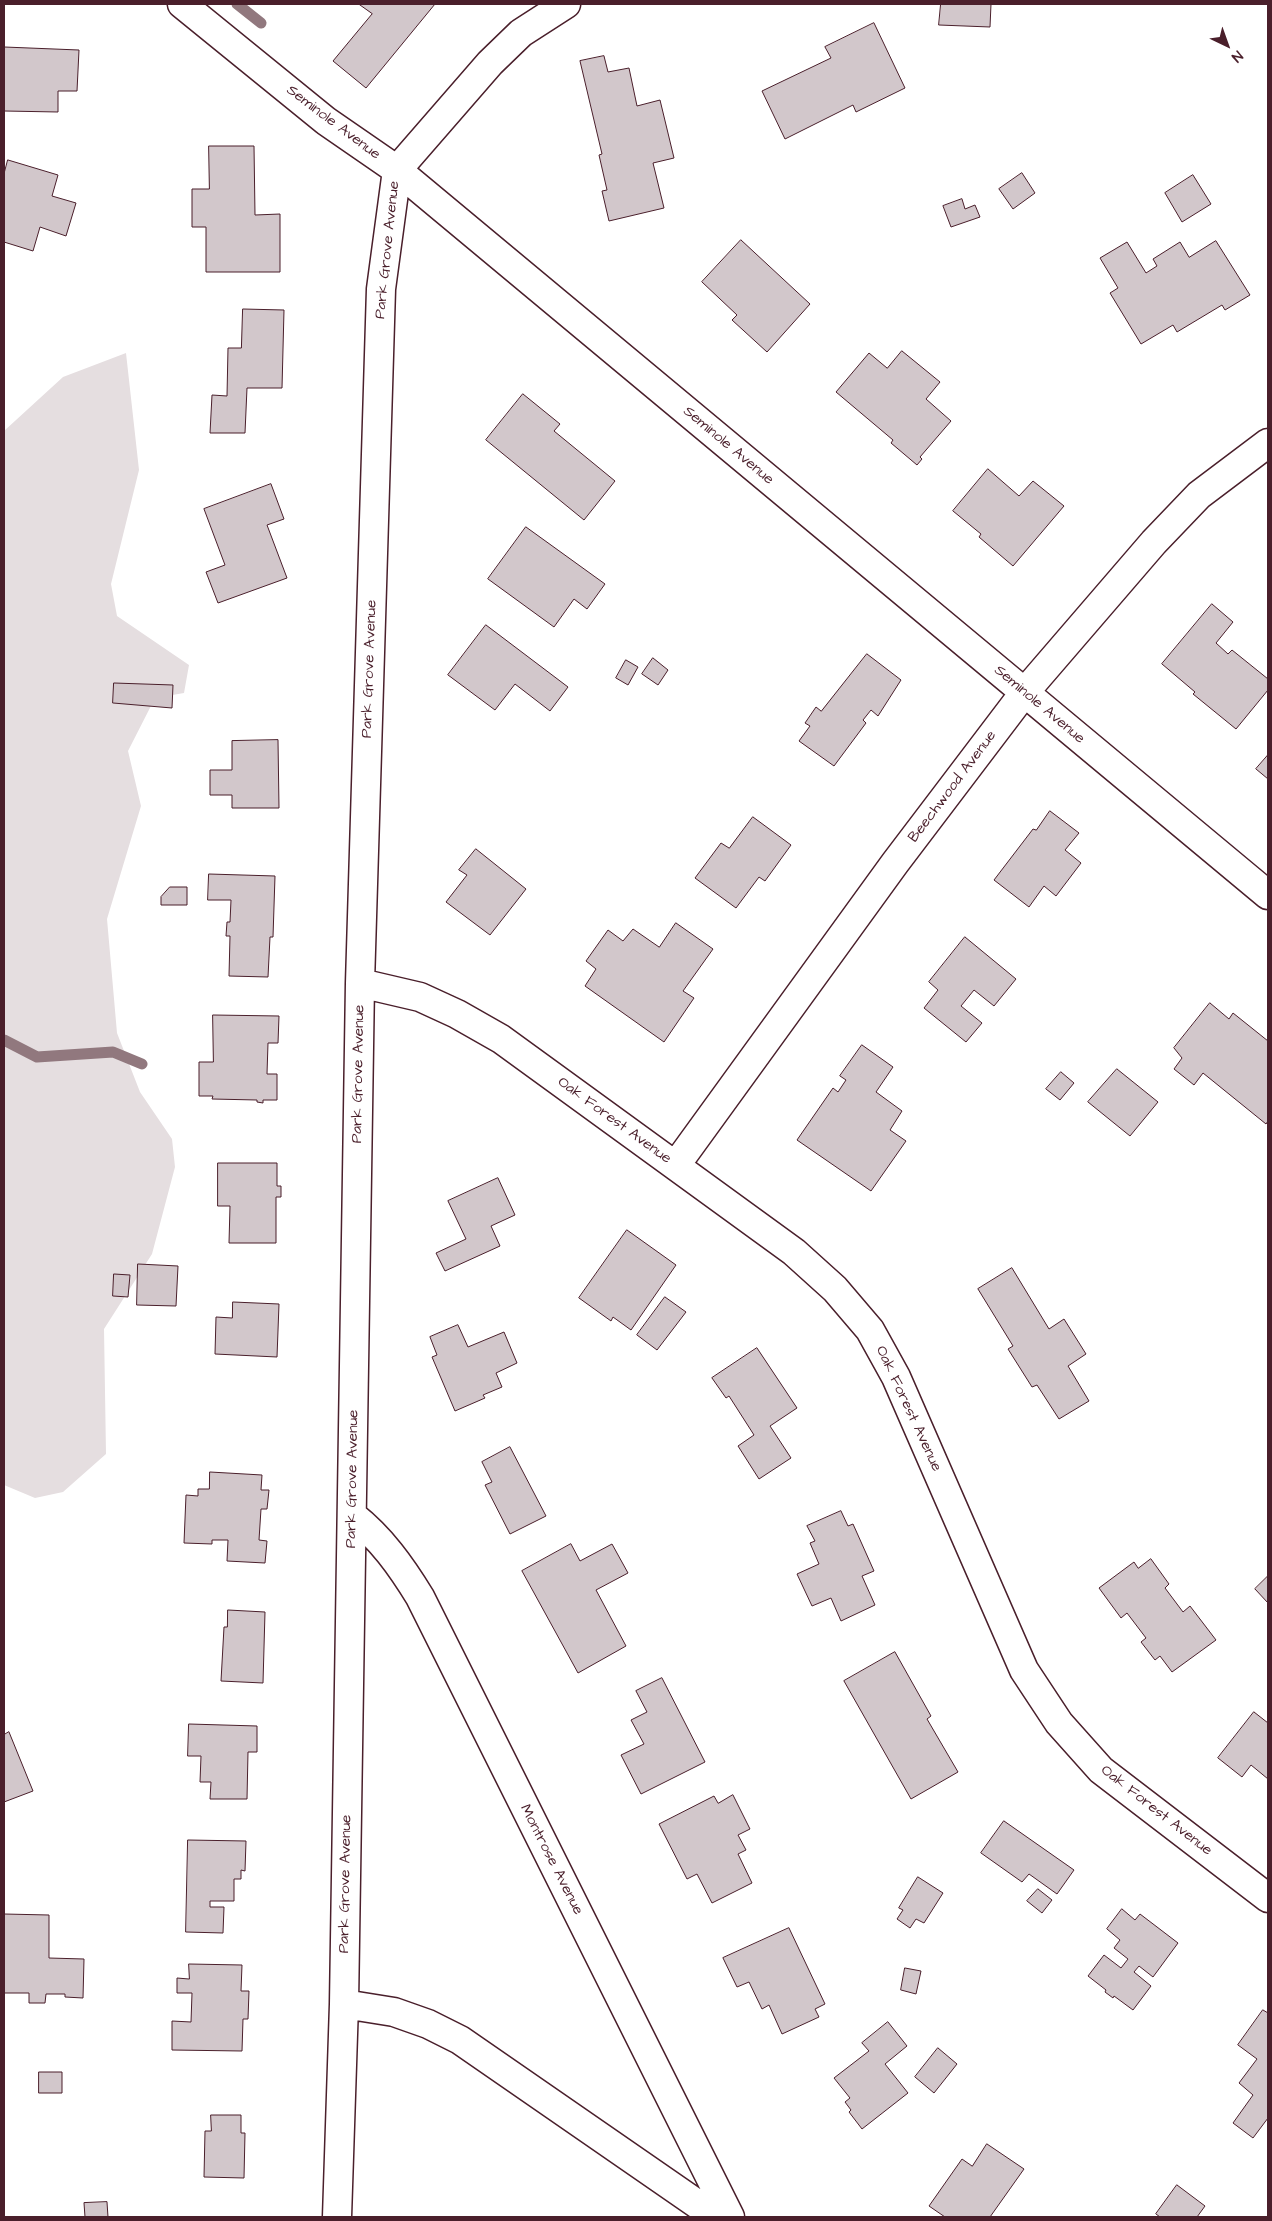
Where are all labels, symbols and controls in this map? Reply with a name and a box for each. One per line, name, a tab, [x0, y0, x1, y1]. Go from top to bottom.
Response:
north arrow	[1202, 20, 1252, 70]
text: N	[1227, 46, 1247, 67]
street label: Seminole Avenue	[283, 82, 383, 164]
street label: Park Grove Avenue	[372, 180, 404, 320]
street label: Seminole Avenue	[679, 403, 777, 489]
street label: Park Grove Avenue	[359, 600, 381, 738]
street label: Seminole Avenue	[990, 662, 1088, 748]
street label: Beechwood Avenue	[905, 728, 1001, 846]
street label: Park Grove Avenue	[349, 1005, 369, 1143]
street label: Oak Forest Avenue	[554, 1074, 674, 1168]
street label: Oak Forest Avenue	[871, 1343, 945, 1475]
street label: Park Grove Avenue	[343, 1410, 363, 1548]
street label: Oak Forest Avenue	[1097, 1762, 1215, 1860]
street label: Montrose Avenue	[515, 1802, 587, 1918]
street label: Park Grove Avenue	[336, 1815, 356, 1953]

